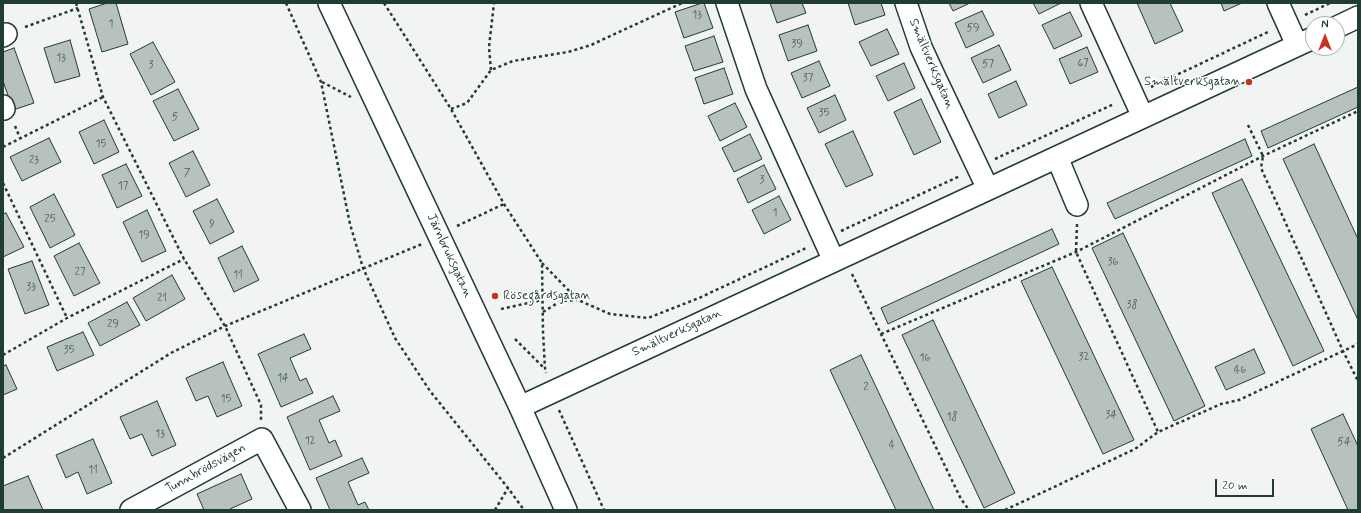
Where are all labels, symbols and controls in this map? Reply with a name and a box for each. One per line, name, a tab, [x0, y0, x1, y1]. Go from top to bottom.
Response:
house number: 13	[692, 9, 702, 23]
street label: Smältverksgatan	[905, 16, 957, 112]
north arrow	[1305, 16, 1345, 56]
house number: 1	[109, 18, 113, 32]
text: N	[1321, 18, 1329, 32]
house number: 59	[966, 22, 980, 36]
house number: 39	[791, 38, 803, 52]
house number: 13	[56, 52, 66, 66]
house number: 67	[1077, 57, 1089, 71]
house number: 57	[982, 58, 994, 72]
house number: 3	[149, 59, 153, 73]
house number: 37	[803, 72, 813, 86]
place label: Smältverksgatan	[1144, 74, 1241, 90]
marker: Smältverksgatan	[1244, 77, 1254, 87]
house number: 35	[819, 107, 829, 121]
house number: 5	[172, 111, 178, 125]
house number: 15	[96, 138, 106, 152]
house number: 23	[29, 154, 39, 168]
house number: 7	[184, 167, 190, 181]
house number: 3	[760, 174, 764, 188]
house number: 17	[118, 180, 128, 194]
house number: 1	[773, 207, 777, 221]
street label: Järnbruksgatan	[423, 211, 475, 301]
house number: 25	[44, 213, 56, 227]
house number: 9	[209, 218, 215, 232]
house number: 19	[138, 229, 150, 243]
house number: 36	[1107, 256, 1119, 270]
house number: 27	[75, 266, 85, 280]
house number: 11	[233, 269, 243, 283]
house number: 33	[26, 281, 36, 295]
place label: Rösegårdsgatan	[503, 288, 591, 304]
marker: Rösegårdsgatan	[490, 291, 500, 301]
house number: 21	[157, 292, 167, 306]
house number: 38	[1127, 299, 1137, 313]
street label: Smältverksgatan	[630, 305, 724, 361]
house number: 29	[107, 318, 119, 332]
house number: 35	[64, 344, 74, 358]
house number: 32	[1079, 351, 1089, 365]
house number: 16	[920, 352, 930, 366]
house number: 46	[1234, 364, 1246, 378]
house number: 14	[277, 372, 289, 386]
house number: 2	[863, 381, 869, 395]
house number: 15	[221, 393, 231, 407]
house number: 34	[1105, 409, 1117, 423]
house number: 18	[947, 411, 957, 425]
house number: 13	[155, 428, 165, 442]
house number: 12	[305, 435, 315, 449]
house number: 54	[1337, 436, 1351, 450]
house number: 4	[889, 439, 895, 453]
street label: Tunnbrödsvägen	[163, 440, 249, 498]
house number: 11	[88, 464, 98, 478]
scale bar	[1217, 471, 1276, 497]
text: 20 m	[1222, 478, 1248, 494]

